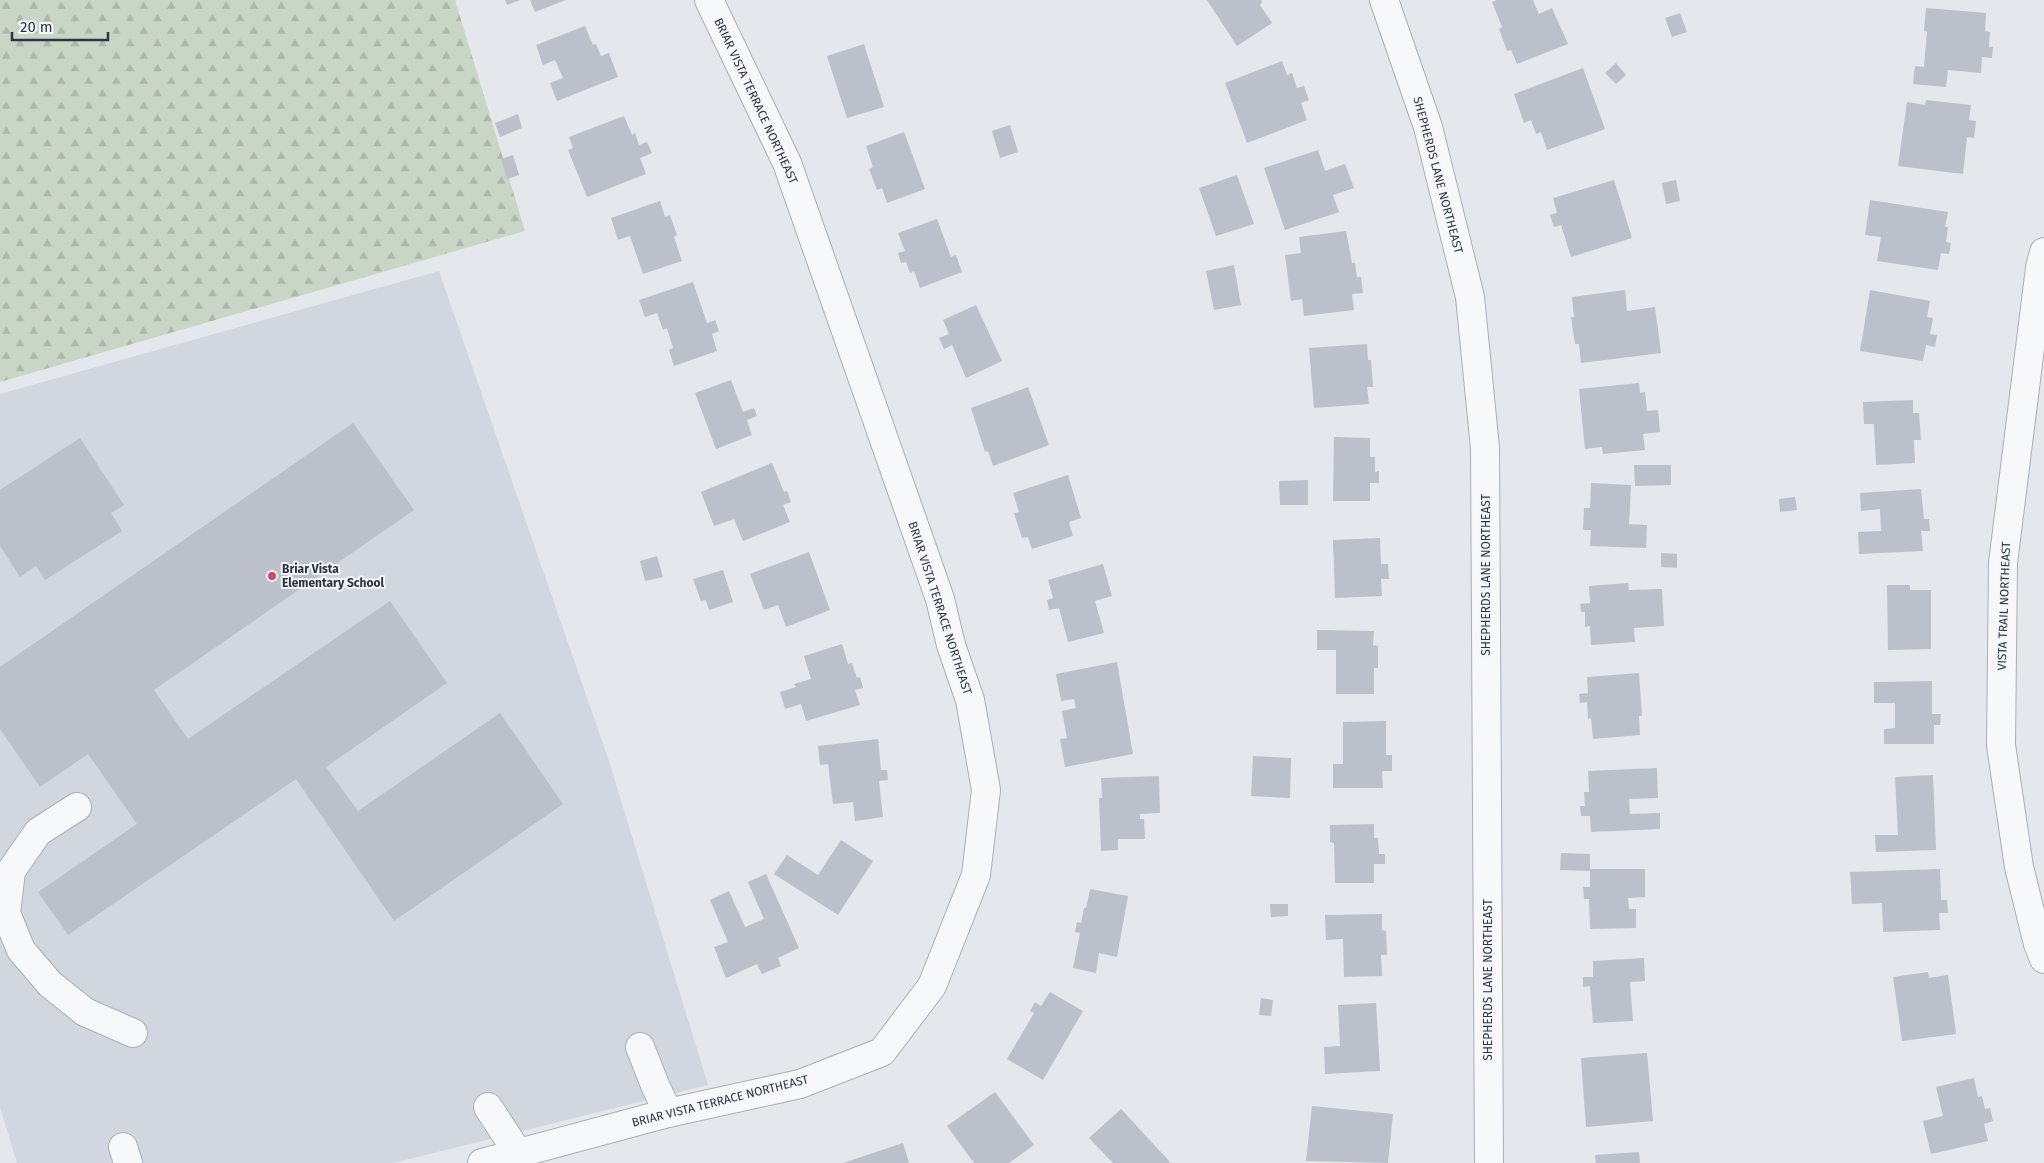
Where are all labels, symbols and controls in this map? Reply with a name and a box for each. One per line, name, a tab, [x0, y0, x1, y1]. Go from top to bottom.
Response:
scale bar	[12, 10, 109, 42]
street label: BRIAR VISTA TERRACE NORTHEAST	[711, 16, 801, 187]
text: 20 m	[20, 18, 53, 36]
street label: SHEPHERDS LANE NORTHEAST	[1410, 95, 1466, 256]
street label: SHEPHERDS LANE NORTHEAST	[1479, 493, 1493, 656]
street label: BRIAR VISTA TERRACE NORTHEAST	[905, 520, 975, 697]
street label: VISTA TRAIL NORTHEAST	[1995, 541, 2013, 671]
place label: Briar Vista Elementary School	[282, 562, 385, 590]
marker: Briar Vista Elementary School	[266, 570, 278, 582]
street label: SHEPHERDS LANE NORTHEAST	[1481, 898, 1495, 1061]
street label: BRIAR VISTA TERRACE NORTHEAST	[630, 1072, 810, 1130]

